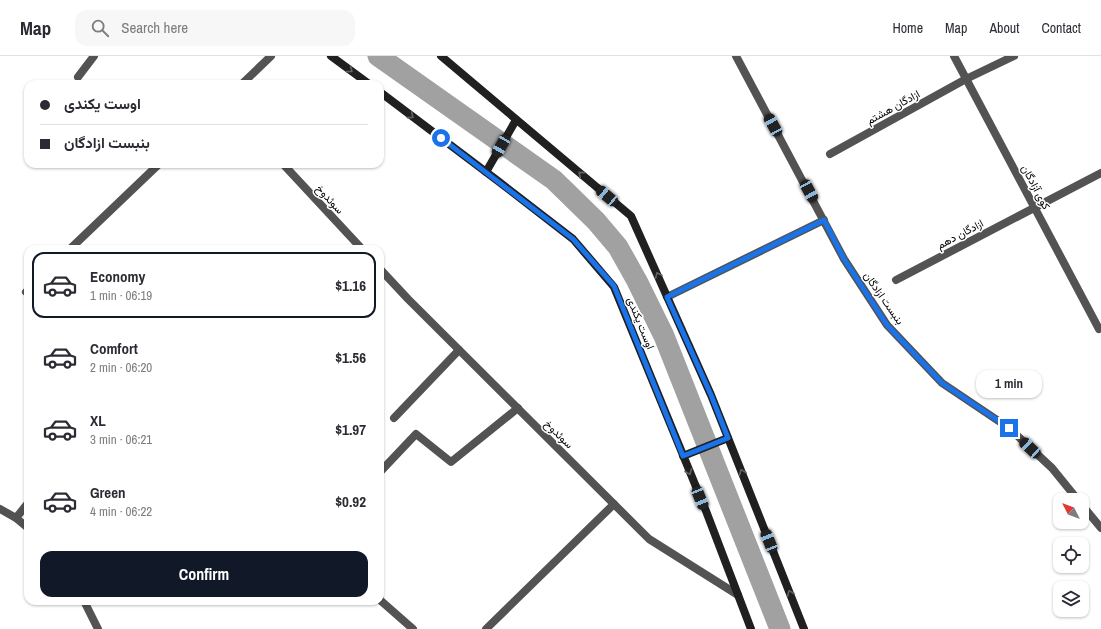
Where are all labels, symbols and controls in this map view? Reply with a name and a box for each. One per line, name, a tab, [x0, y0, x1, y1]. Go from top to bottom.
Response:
search box	[75, 10, 355, 46]
text: Map	[20, 15, 51, 41]
icon: search	[89, 17, 111, 39]
text: Search here	[121, 17, 188, 38]
text: Home	[892, 19, 923, 37]
text: Map	[945, 19, 967, 37]
text: About	[989, 19, 1019, 37]
text: Contact	[1041, 19, 1081, 37]
one-way arrow	[346, 65, 353, 73]
street label: ازادگان هشتم	[864, 87, 923, 128]
text: اوست یکندی	[64, 93, 141, 114]
one-way arrow	[407, 111, 414, 118]
car	[762, 112, 784, 138]
route start	[432, 129, 450, 147]
text: بنبست ازادگان	[64, 132, 150, 153]
car	[490, 133, 512, 159]
street label: کوی آزادگان	[1018, 162, 1054, 212]
one-way arrow	[578, 172, 586, 179]
car	[798, 178, 820, 204]
street label: سوئدوخ	[312, 181, 347, 218]
car	[594, 184, 620, 208]
street label: ازادگان دهم	[934, 216, 986, 253]
text: Economy	[90, 266, 145, 287]
icon: car	[42, 267, 78, 303]
street label: بنبست ازادگان	[861, 269, 907, 327]
one-way arrow	[654, 272, 662, 279]
text: $1.16	[335, 275, 366, 296]
text: 1 min · 06:19	[90, 287, 152, 304]
street label: اوست یکندی	[624, 295, 658, 351]
text: Comfort	[90, 338, 138, 359]
icon: car	[42, 339, 78, 375]
text: $1.56	[335, 347, 366, 368]
text: 2 min · 06:20	[90, 359, 152, 376]
callout: 1 min	[976, 370, 1042, 398]
text: 1 min	[995, 375, 1023, 392]
text: XL	[90, 410, 106, 431]
icon: car	[42, 411, 78, 447]
street label: سوئدوخ	[541, 417, 577, 452]
text: $1.97	[335, 419, 366, 440]
route end	[1000, 419, 1018, 437]
text: 3 min · 06:21	[90, 431, 152, 448]
car	[1017, 435, 1043, 461]
one-way arrow	[685, 468, 693, 475]
one-way arrow	[739, 468, 747, 476]
text: Green	[90, 482, 126, 503]
icon: car	[42, 483, 78, 519]
car	[690, 485, 710, 511]
text: $0.92	[335, 491, 366, 512]
north arrow	[1053, 493, 1089, 529]
map controls	[1053, 493, 1089, 617]
text: 4 min · 06:22	[90, 503, 152, 520]
car	[759, 528, 779, 554]
button: locate	[1053, 537, 1089, 573]
button: Confirm	[40, 551, 368, 597]
button: layers	[1053, 581, 1089, 617]
one-way arrow	[787, 589, 795, 597]

